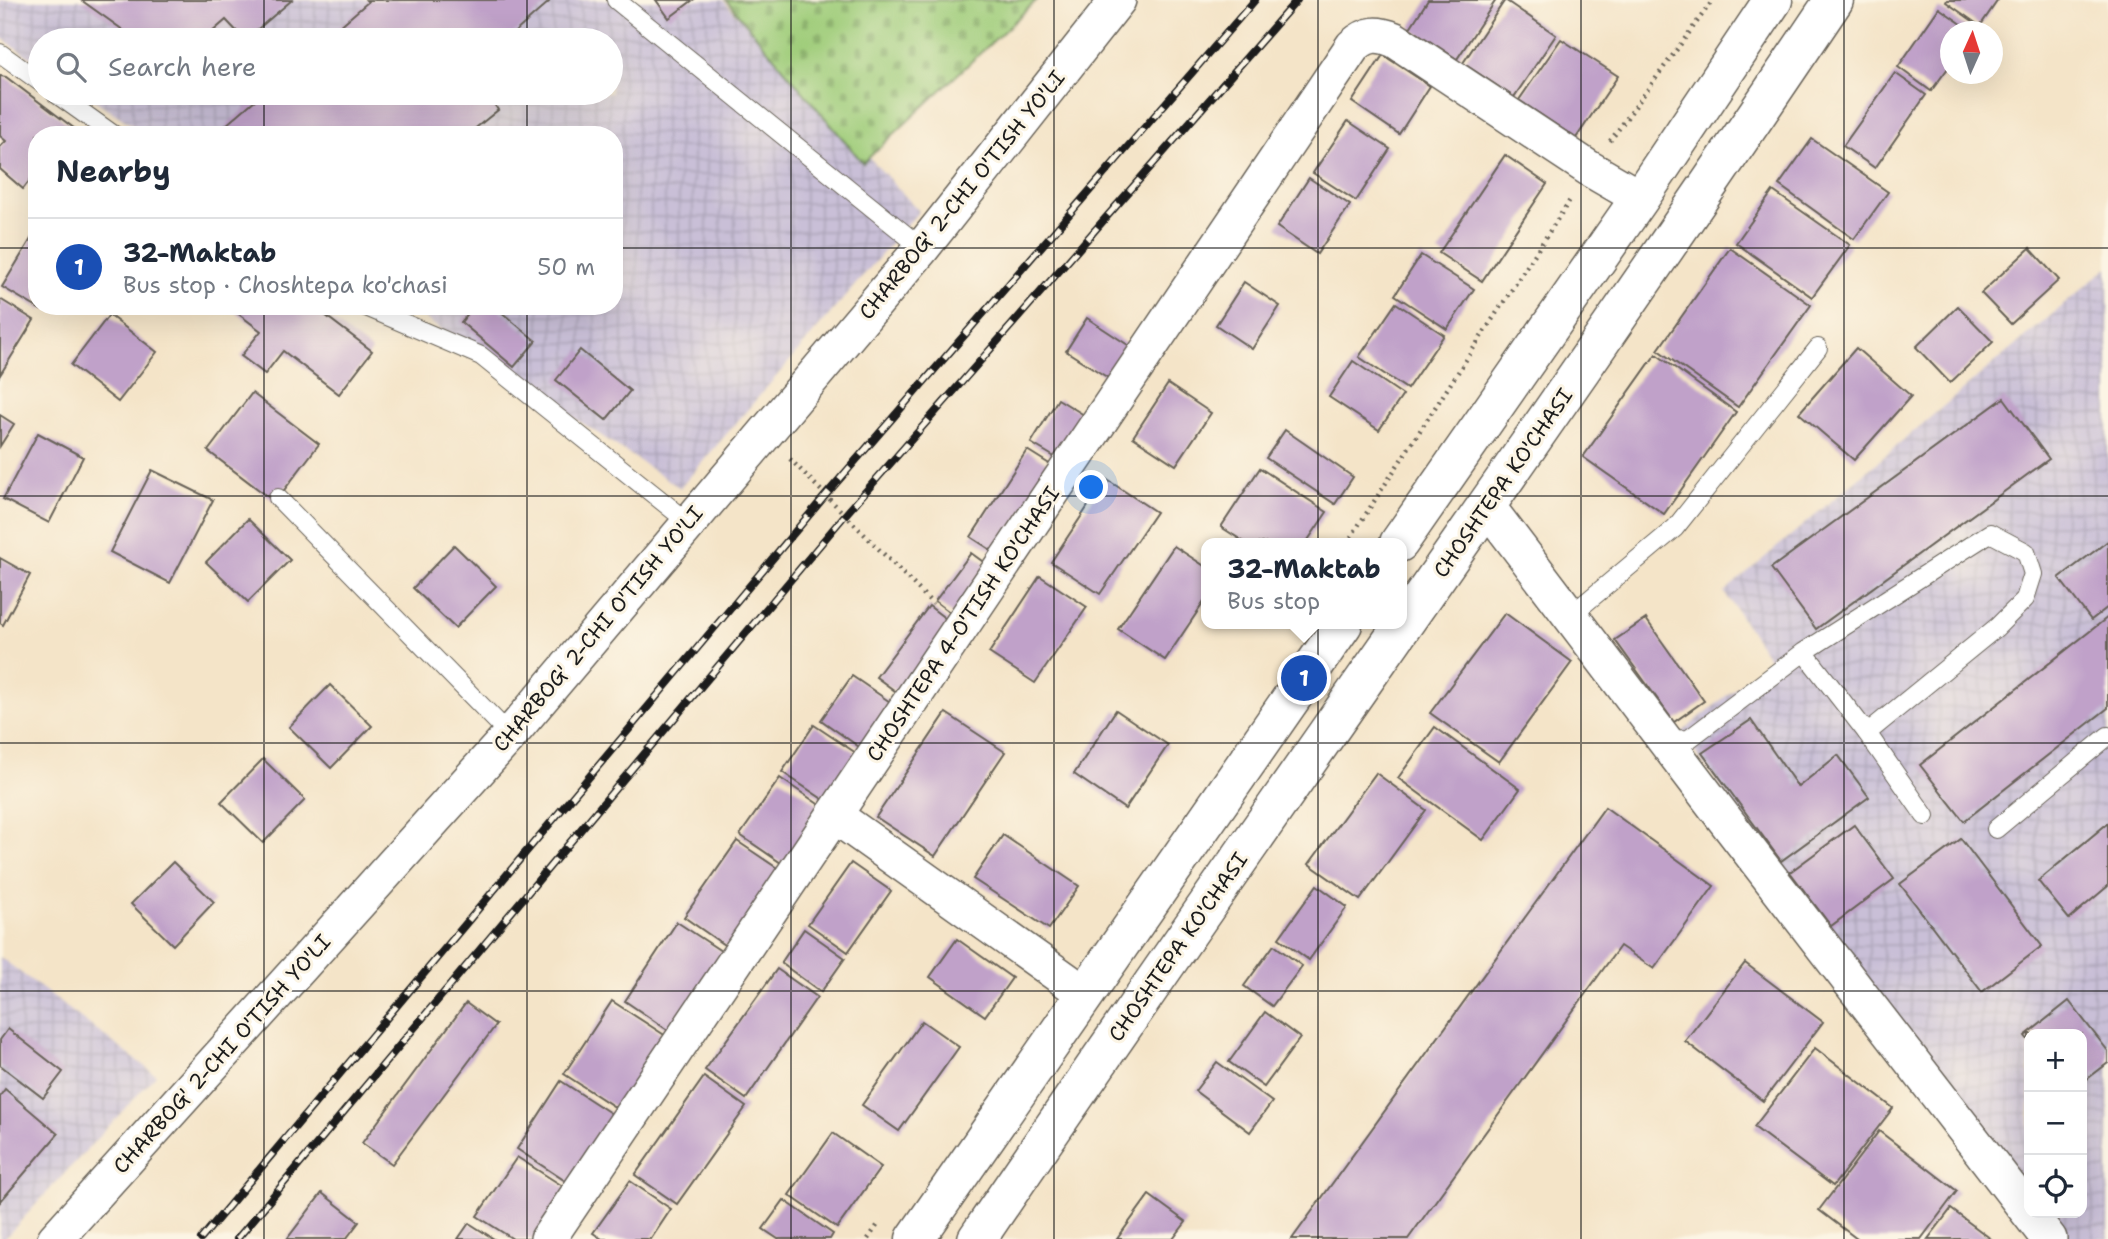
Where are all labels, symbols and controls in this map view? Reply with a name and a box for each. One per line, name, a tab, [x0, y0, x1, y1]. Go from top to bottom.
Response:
north arrow	[1940, 21, 2003, 84]
search box	[28, 28, 623, 105]
icon: search	[52, 48, 90, 86]
text: Search here	[108, 49, 257, 84]
street label: CHARBOG' 2-CHI O'TISH YO'LI	[853, 65, 1071, 325]
text: Nearby	[56, 151, 171, 192]
text: 32-Maktab	[123, 235, 277, 270]
text: 1	[74, 252, 84, 282]
text: 50 m	[537, 252, 595, 282]
text: Bus stop · Choshtepa ko'chasi	[123, 270, 448, 300]
street label: CHOSHTEPA KO'CHASI	[1427, 383, 1579, 583]
your location	[1074, 470, 1108, 504]
street label: CHOSHTEPA 4-O'TISH KO'CHASI	[860, 481, 1066, 767]
street label: CHARBOG' 2-CHI O'TISH YO'LI	[487, 500, 709, 758]
popup	[1201, 538, 1407, 629]
text: 32-Maktab	[1227, 551, 1381, 586]
text: Bus stop	[1227, 586, 1320, 616]
pin: 1	[1281, 652, 1327, 704]
street label: CHOSHTEPA KO'CHASI	[1102, 847, 1254, 1047]
street label: CHARBOG' 2-CHI O'TISH YO'LI	[107, 928, 337, 1180]
map controls	[2024, 1029, 2087, 1218]
button: +	[2024, 1029, 2087, 1092]
button: −	[2024, 1092, 2087, 1155]
button: locate	[2024, 1155, 2087, 1218]

